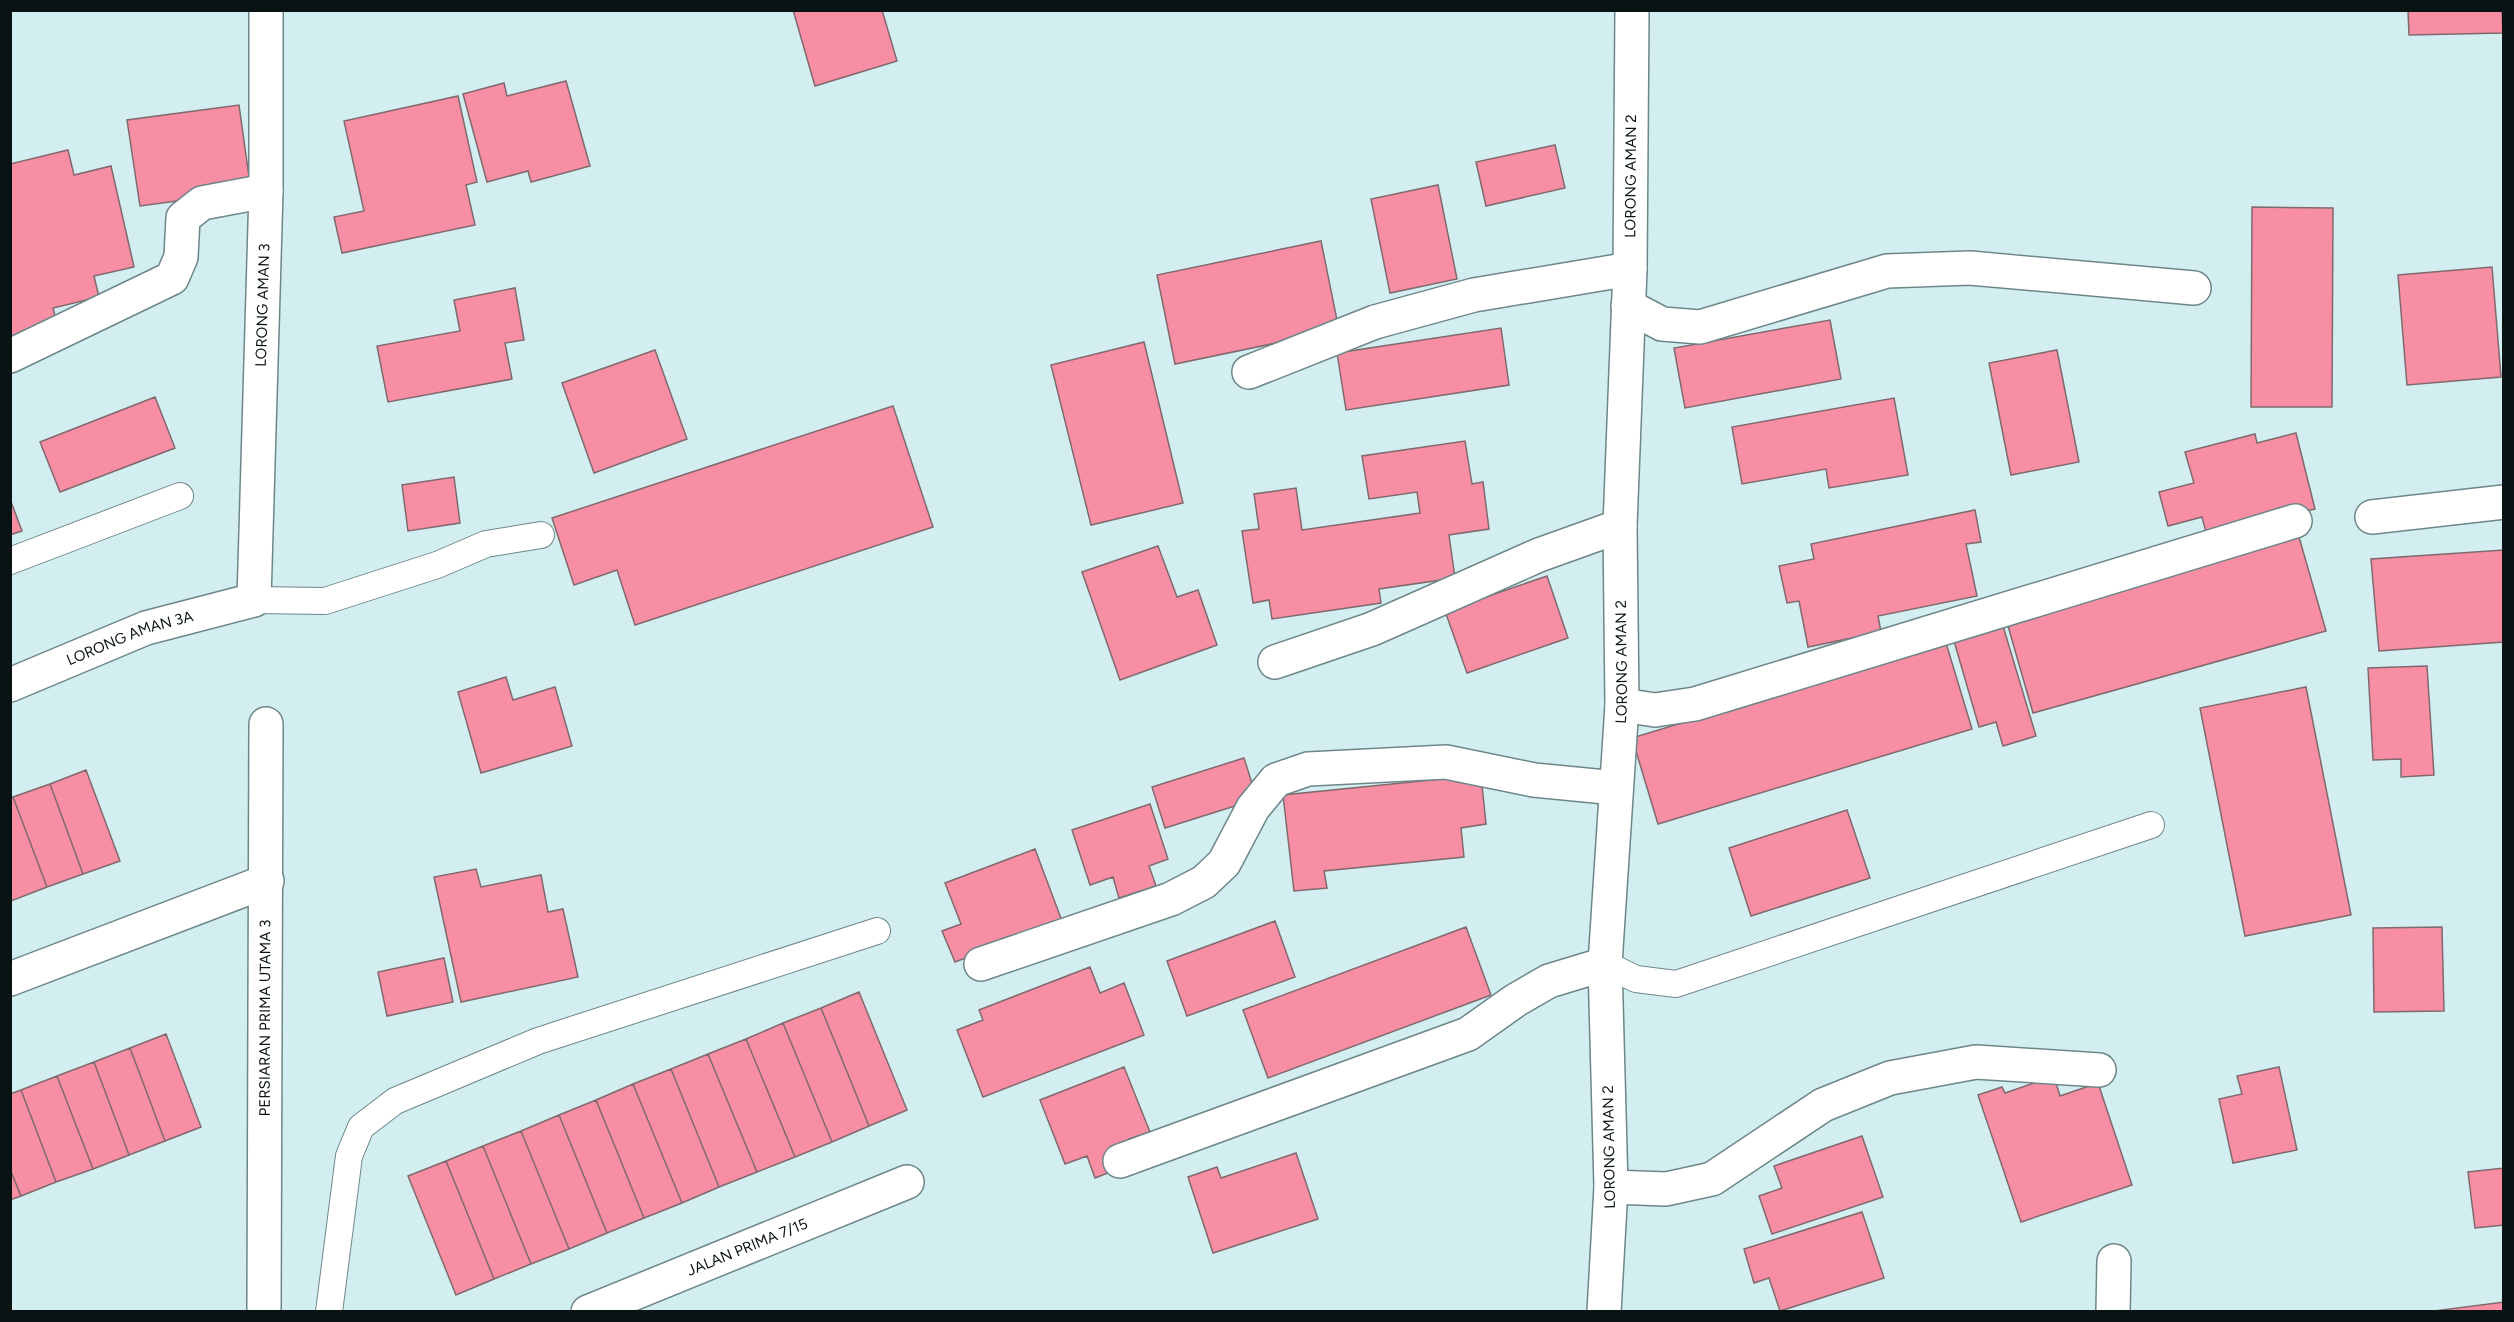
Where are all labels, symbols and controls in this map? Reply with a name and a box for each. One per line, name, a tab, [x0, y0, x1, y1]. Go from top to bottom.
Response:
street label: LORONG AMAN 2	[1621, 114, 1640, 238]
street label: LORONG AMAN 3	[252, 243, 273, 367]
street label: LORONG AMAN 2	[1612, 600, 1631, 724]
street label: LORONG AMAN 3A	[64, 607, 195, 669]
street label: PERSIARAN PRIMA UTAMA 3	[256, 920, 274, 1116]
street label: LORONG AMAN 2	[1599, 1085, 1619, 1209]
street label: JALAN PRIMA 7/15	[684, 1214, 810, 1280]

